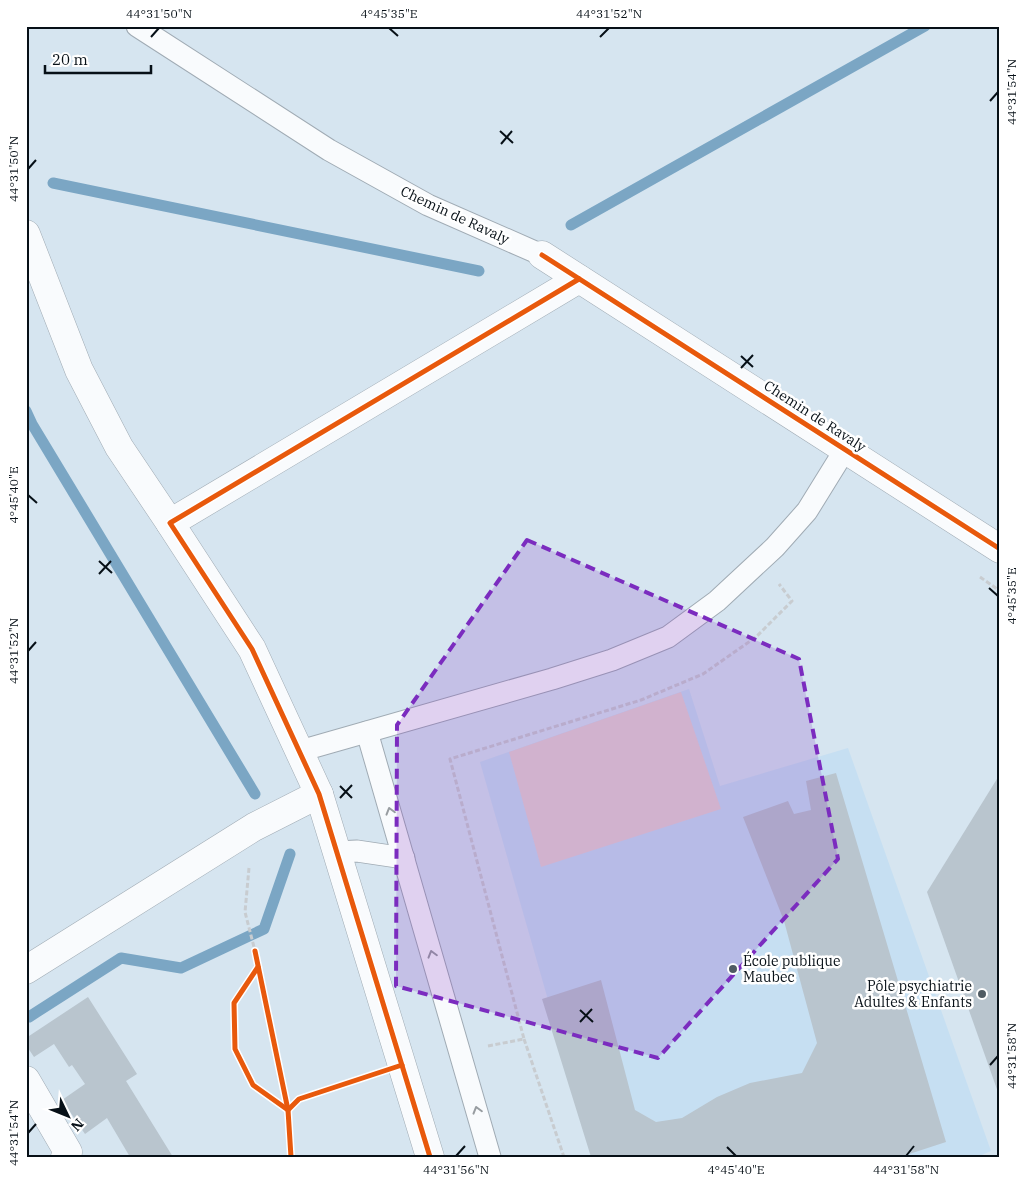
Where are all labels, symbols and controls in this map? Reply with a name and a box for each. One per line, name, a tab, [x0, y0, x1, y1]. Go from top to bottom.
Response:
text: 44°31'50"N	[126, 6, 192, 21]
text: 4°45'35"E	[360, 6, 418, 21]
text: 44°31'52"N	[576, 6, 642, 21]
scale bar	[45, 42, 151, 74]
text: 20 m	[52, 50, 88, 69]
text: 44°31'54"N	[1004, 59, 1019, 125]
text: 44°31'50"N	[6, 136, 21, 202]
street label: Chemin de Ravaly	[398, 182, 513, 248]
street label: Chemin de Ravaly	[761, 376, 870, 456]
text: 4°45'40"E	[6, 466, 21, 524]
text: 4°45'35"E	[1004, 567, 1019, 625]
text: 44°31'52"N	[6, 618, 21, 684]
one-way arrow	[386, 808, 396, 816]
one-way arrow	[427, 950, 437, 958]
place label: École publique Maubec	[743, 951, 841, 986]
marker: École publique Maubec	[727, 963, 739, 975]
place label: Pôle psychiatrie Adultes & Enfants	[854, 977, 972, 1011]
marker: Pôle psychiatrie Adultes & Enfants	[976, 988, 988, 1000]
text: 44°31'58"N	[1004, 1023, 1019, 1089]
north arrow	[42, 1090, 92, 1140]
text: 44°31'54"N	[6, 1100, 21, 1166]
one-way arrow	[472, 1106, 482, 1114]
text: N	[67, 1115, 88, 1135]
text: 44°31'56"N	[423, 1162, 489, 1177]
text: 4°45'40"E	[707, 1162, 765, 1177]
text: 44°31'58"N	[873, 1162, 939, 1177]

